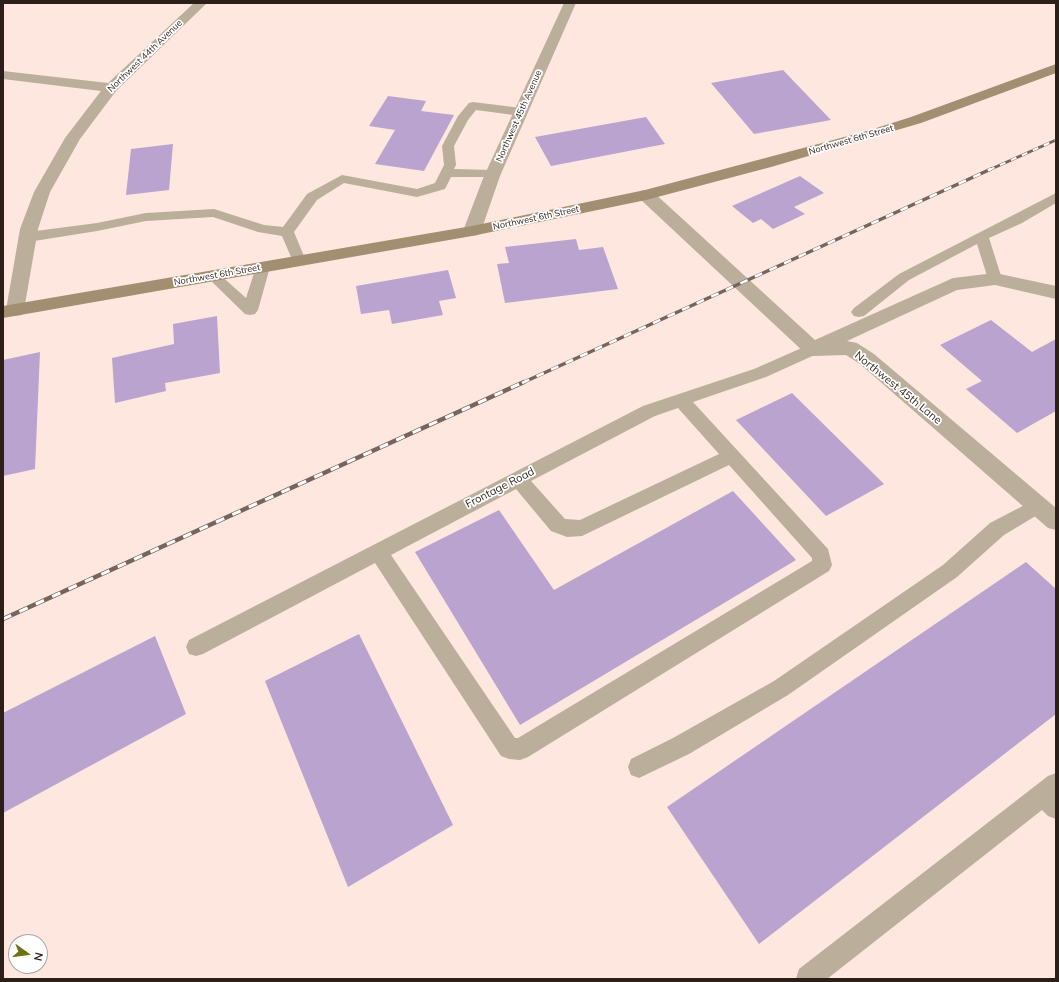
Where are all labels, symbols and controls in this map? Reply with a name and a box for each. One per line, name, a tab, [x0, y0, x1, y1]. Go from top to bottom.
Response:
street label: Northwest 44th Avenue	[106, 18, 184, 94]
street label: Northwest 45th Avenue	[494, 68, 544, 164]
street label: Northwest 6th Street	[808, 123, 894, 157]
street label: Northwest 6th Street	[492, 204, 580, 232]
street label: Northwest 6th Street	[173, 262, 261, 288]
street label: Northwest 45th Lane	[852, 349, 944, 427]
street label: Frontage Road	[463, 465, 537, 511]
north arrow	[8, 934, 48, 974]
text: N	[31, 951, 46, 962]

